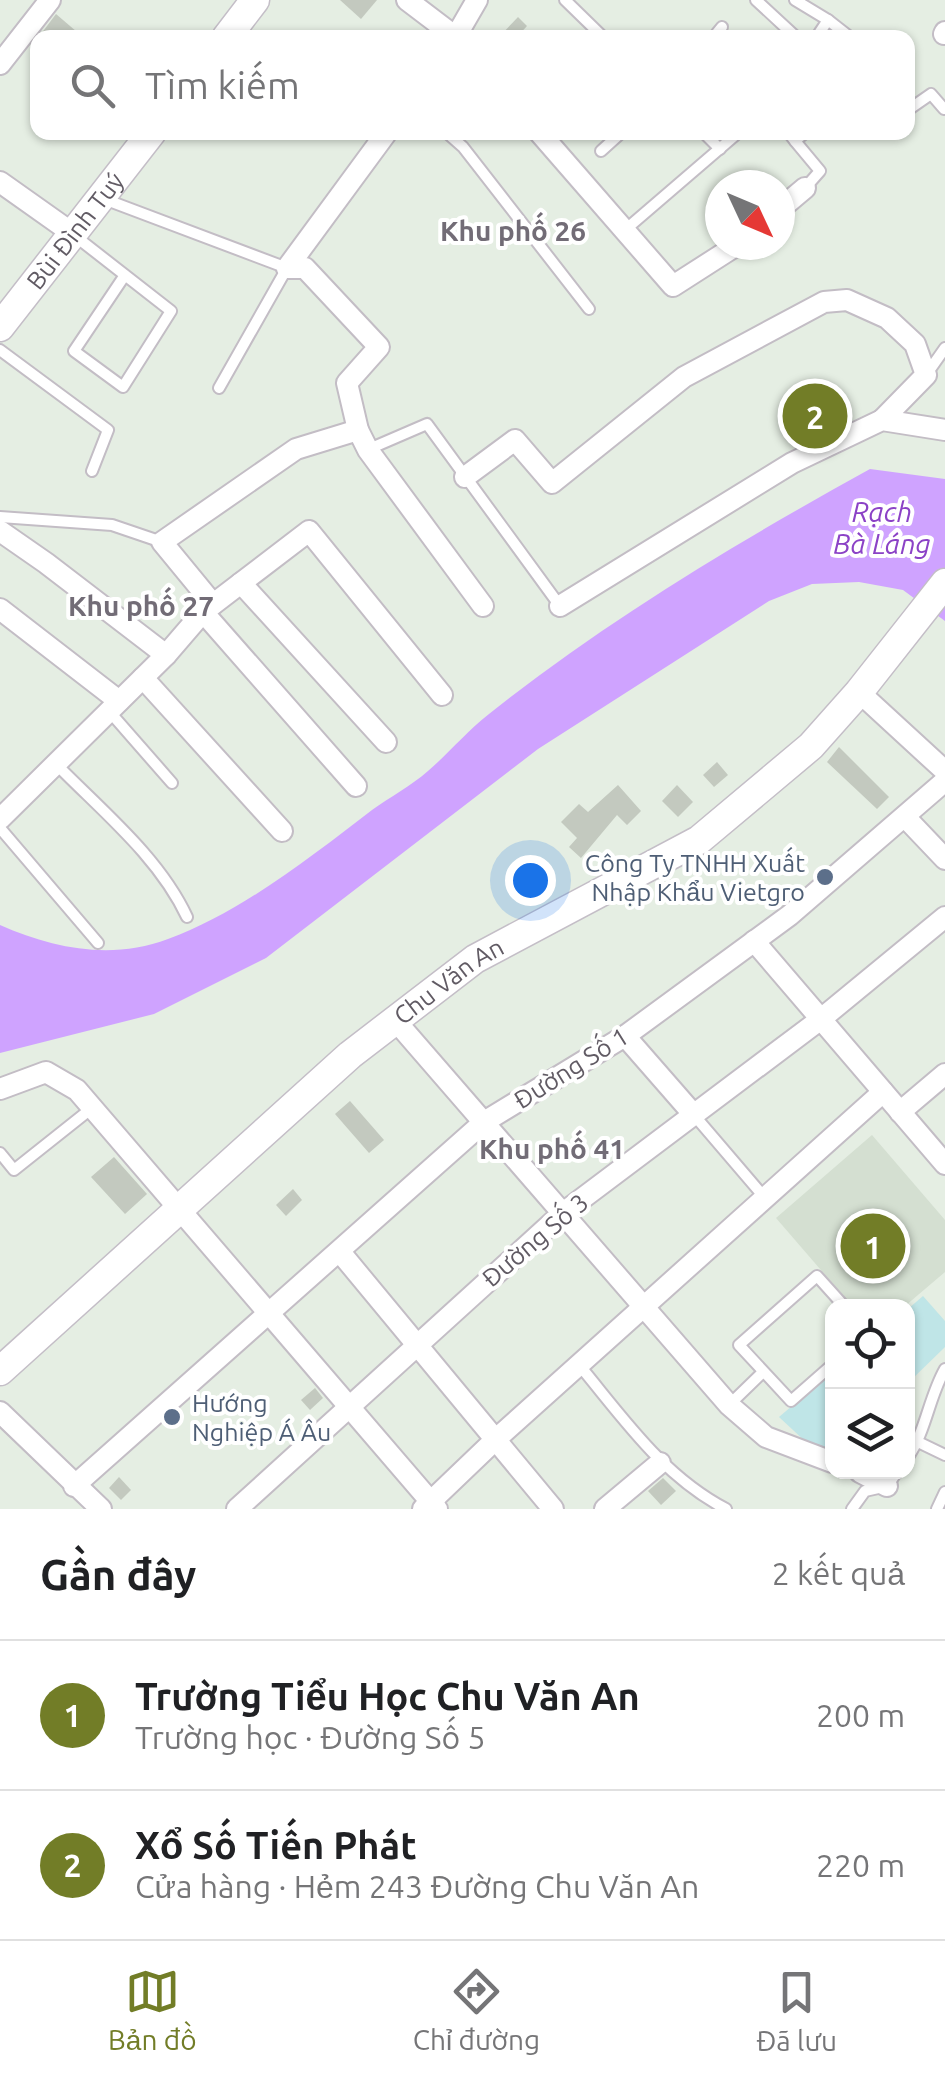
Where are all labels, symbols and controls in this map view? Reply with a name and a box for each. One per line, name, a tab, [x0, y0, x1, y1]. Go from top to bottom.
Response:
search box	[30, 30, 915, 140]
icon: search	[65, 58, 120, 113]
text: Tìm kiếm	[145, 64, 300, 106]
street label: Bùi Đình Tuý	[21, 167, 129, 295]
north arrow	[705, 170, 795, 260]
district label: Khu phố 26	[440, 211, 586, 246]
pin: 2	[782, 378, 848, 454]
water label: Rạch Bà Láng	[833, 496, 931, 559]
district label: Khu phố 27	[68, 586, 214, 621]
place label: Công Ty TNHH Xuất Nhập Khẩu Vietgro	[585, 846, 805, 906]
your location	[505, 855, 556, 906]
marker: Công Ty TNHH Xuất Nhập Khẩu Vietgro	[814, 866, 836, 888]
street label: Chu Văn An	[388, 933, 508, 1030]
street label: Đường Số 1	[507, 1019, 633, 1114]
district label: Khu phố 41	[479, 1129, 625, 1164]
street label: Đường Số 3	[474, 1185, 594, 1292]
pin: 1	[840, 1208, 906, 1284]
map controls	[825, 1299, 915, 1479]
button: locate	[825, 1299, 915, 1389]
place label: Hướng Nghiệp Á Âu	[192, 1389, 331, 1446]
button: layers	[825, 1389, 915, 1479]
marker: Hướng Nghiệp Á Âu	[161, 1406, 183, 1428]
text: Gần đây	[40, 1551, 196, 1598]
text: 2 kết quả	[772, 1555, 905, 1591]
text: Trường Tiểu Học Chu Văn An	[135, 1675, 640, 1717]
text: 1	[63, 1697, 82, 1733]
text: 200 m	[816, 1697, 905, 1733]
text: Trường học · Đường Số 5	[135, 1719, 486, 1755]
text: Xổ Số Tiến Phát	[135, 1824, 417, 1866]
text: 2	[63, 1847, 82, 1883]
text: 220 m	[816, 1847, 905, 1883]
text: Cửa hàng · Hẻm 243 Đường Chu Văn An	[135, 1868, 699, 1904]
tab: Bản đồ	[108, 1964, 197, 2057]
tab: Chỉ đường	[413, 1964, 540, 2057]
tab: Đã lưu	[756, 1965, 837, 2056]

